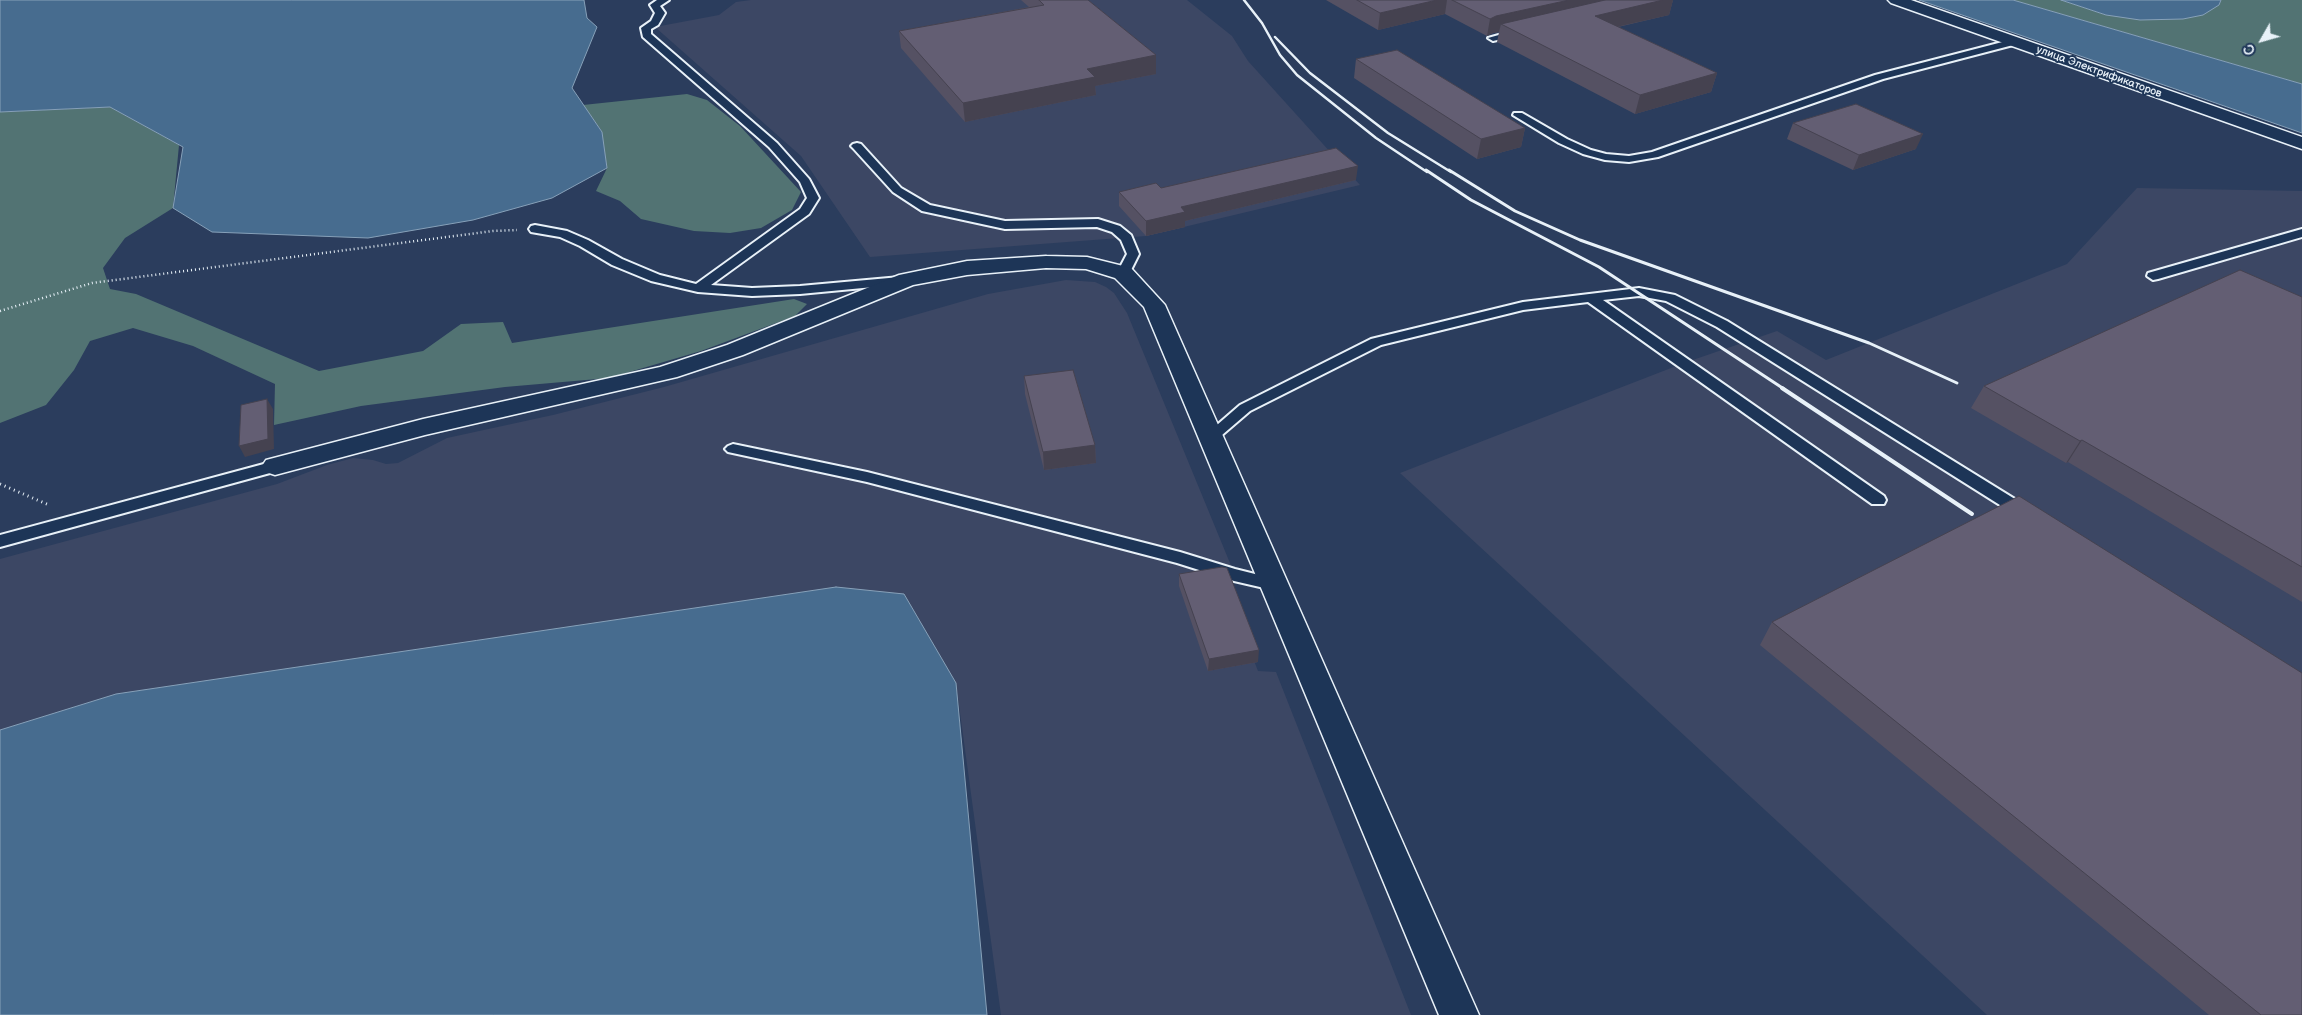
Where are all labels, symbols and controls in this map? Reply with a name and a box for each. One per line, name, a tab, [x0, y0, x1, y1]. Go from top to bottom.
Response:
north arrow	[2237, 15, 2287, 65]
text: С	[2240, 40, 2259, 59]
street label: улица Электрификаторов	[2035, 43, 2163, 101]

